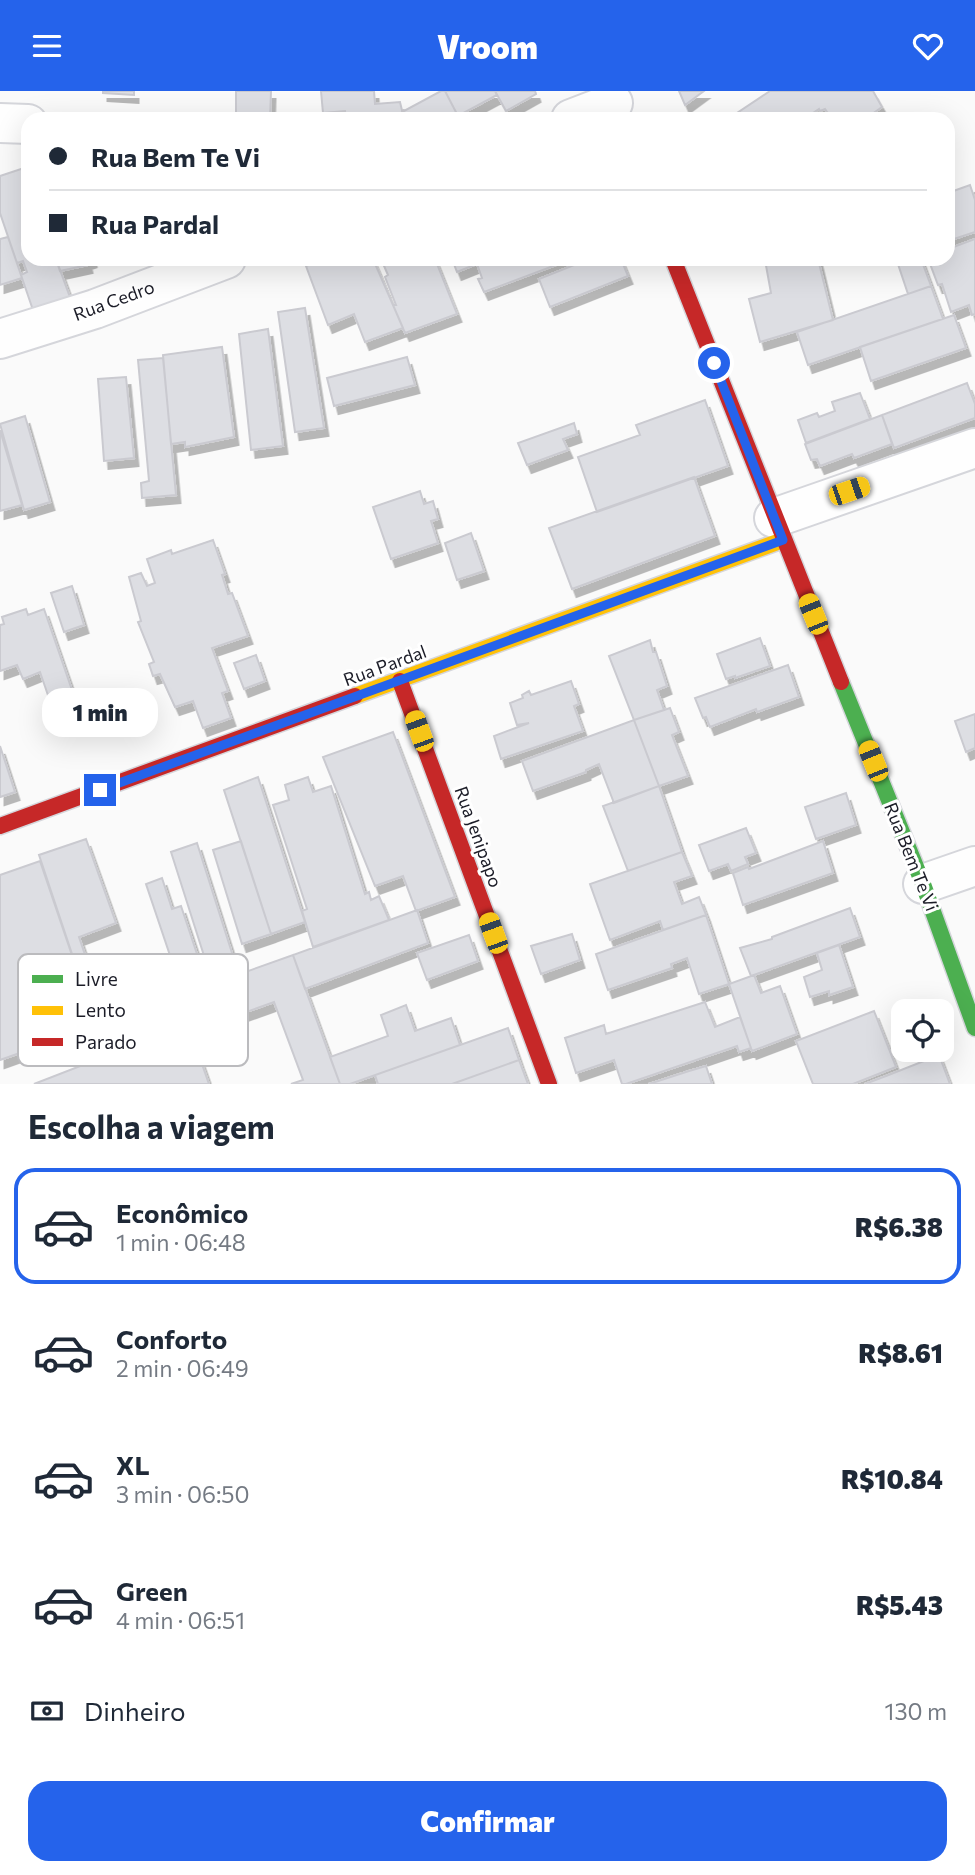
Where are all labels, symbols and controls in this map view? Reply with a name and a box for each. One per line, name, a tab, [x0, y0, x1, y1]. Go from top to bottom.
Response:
text: Vroom	[437, 26, 538, 66]
icon: menu	[28, 27, 66, 65]
icon: heart	[909, 27, 947, 65]
text: Rua Bem Te Vi	[91, 141, 260, 172]
text: Rua Pardal	[91, 208, 219, 239]
street label: Rua Cedro	[70, 275, 157, 325]
route start	[698, 347, 730, 379]
car	[826, 474, 873, 508]
car	[796, 591, 831, 637]
street label: Rua Pardal	[340, 640, 429, 690]
callout: 1 min	[42, 689, 158, 737]
text: 1 min	[72, 698, 128, 726]
car	[402, 708, 437, 754]
car	[856, 738, 891, 784]
route end	[84, 774, 116, 806]
street label: Rua Jenipapo	[450, 783, 507, 890]
street label: Rua Bem Te Vi	[880, 799, 944, 914]
car	[476, 910, 511, 956]
legend	[18, 954, 248, 1066]
text: Livre	[75, 967, 118, 990]
text: Lento	[75, 998, 126, 1021]
map controls	[891, 999, 954, 1062]
button: locate	[891, 999, 954, 1062]
text: Parado	[75, 1030, 137, 1053]
text: Escolha a viagem	[28, 1106, 275, 1146]
icon: car	[32, 1195, 95, 1258]
text: Econômico	[116, 1197, 248, 1228]
text: R$6.38	[855, 1211, 943, 1242]
text: 1 min · 06:48	[116, 1228, 246, 1256]
icon: car	[32, 1321, 95, 1384]
text: Conforto	[116, 1323, 227, 1354]
text: R$8.61	[858, 1337, 943, 1368]
text: 2 min · 06:49	[116, 1354, 249, 1382]
icon: car	[32, 1447, 95, 1510]
text: XL	[116, 1449, 150, 1480]
text: R$10.84	[841, 1463, 943, 1494]
text: 3 min · 06:50	[116, 1480, 250, 1508]
icon: car	[32, 1573, 95, 1636]
text: Green	[116, 1575, 188, 1606]
text: R$5.43	[856, 1589, 943, 1620]
text: 4 min · 06:51	[116, 1606, 245, 1634]
icon: cash	[28, 1692, 66, 1730]
text: Dinheiro	[84, 1695, 186, 1726]
text: 130 m	[885, 1697, 947, 1725]
button: Confirmar	[28, 1781, 947, 1861]

